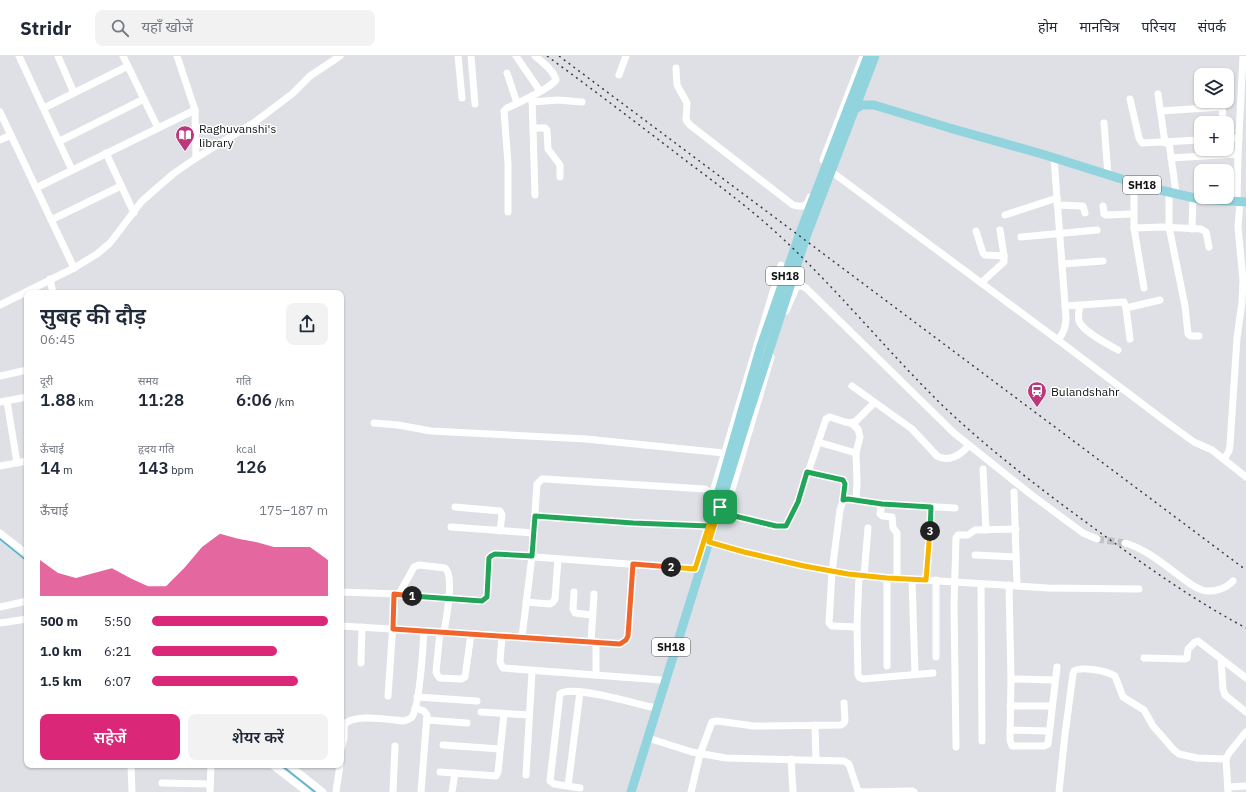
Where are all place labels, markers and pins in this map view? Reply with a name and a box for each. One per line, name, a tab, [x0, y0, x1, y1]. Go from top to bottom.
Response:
place label: Raghuvanshi's library	[199, 121, 277, 150]
library icon: Raghuvanshi's library	[174, 124, 196, 152]
station icon: Bulandshahr	[1026, 380, 1048, 408]
place label: Bulandshahr	[1051, 384, 1120, 399]
pin	[703, 490, 737, 524]
pin: 3	[920, 521, 940, 541]
pin: 2	[661, 557, 681, 577]
pin: 1	[402, 586, 422, 606]

